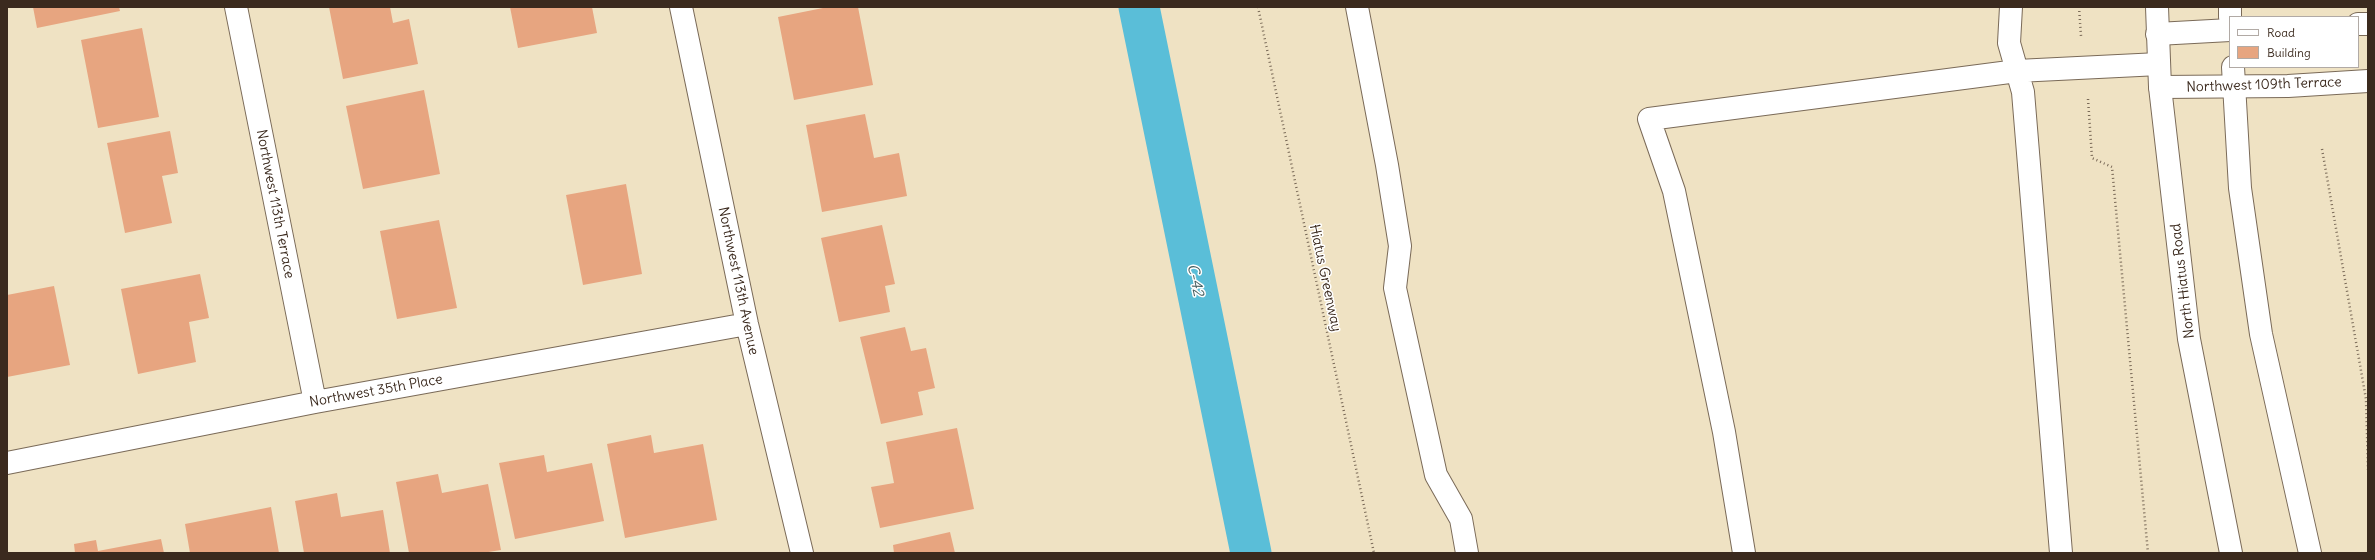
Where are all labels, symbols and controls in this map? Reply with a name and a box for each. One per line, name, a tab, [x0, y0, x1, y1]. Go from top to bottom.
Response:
legend	[2229, 16, 2359, 68]
text: Road	[2267, 25, 2295, 40]
text: Building	[2267, 45, 2311, 60]
street label: Northwest 109th Terrace	[2186, 74, 2342, 96]
street label: Northwest 113th Terrace	[252, 128, 298, 280]
street label: Northwest 113th Avenue	[714, 205, 762, 357]
street label: North Hiatus Road	[2168, 222, 2198, 340]
street label: Hiatus Greenway	[1305, 223, 1345, 333]
water label: C-42	[1183, 262, 1207, 298]
street label: Northwest 35th Place	[308, 371, 444, 411]

